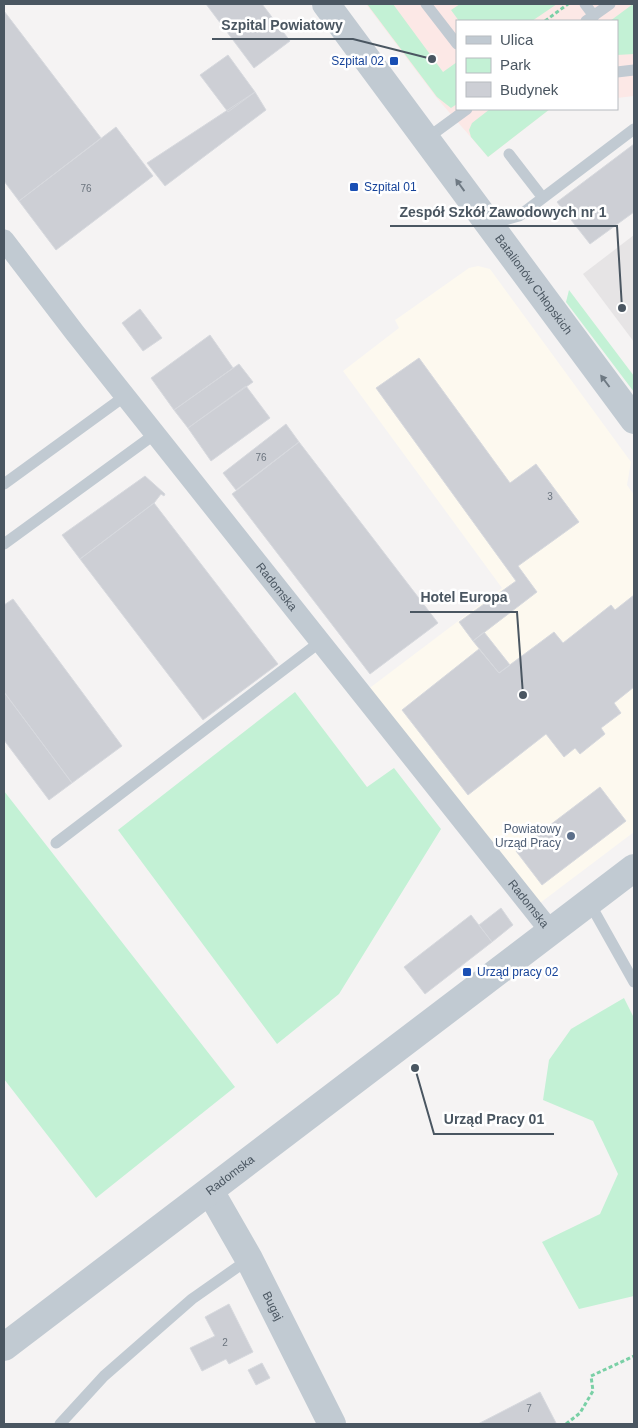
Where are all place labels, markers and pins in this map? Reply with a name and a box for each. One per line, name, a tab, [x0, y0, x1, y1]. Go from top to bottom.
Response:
callout: Szpital Powiatowy	[212, 10, 353, 39]
place label: Szpital 02	[331, 54, 384, 68]
marker: Szpital 02	[388, 55, 400, 67]
place label: Szpital 01	[364, 180, 417, 194]
marker: Szpital 01	[348, 181, 360, 193]
callout: Zespół Szkół Zawodowych nr 1	[390, 197, 617, 226]
callout: Hotel Europa	[410, 583, 517, 612]
place label: Powiatowy Urząd Pracy	[495, 822, 561, 850]
marker: Powiatowy Urząd Pracy	[565, 830, 577, 842]
place label: Urząd pracy 02	[477, 965, 559, 979]
marker: Urząd pracy 02	[461, 966, 473, 978]
callout: Urząd Pracy 01	[434, 1105, 554, 1134]

